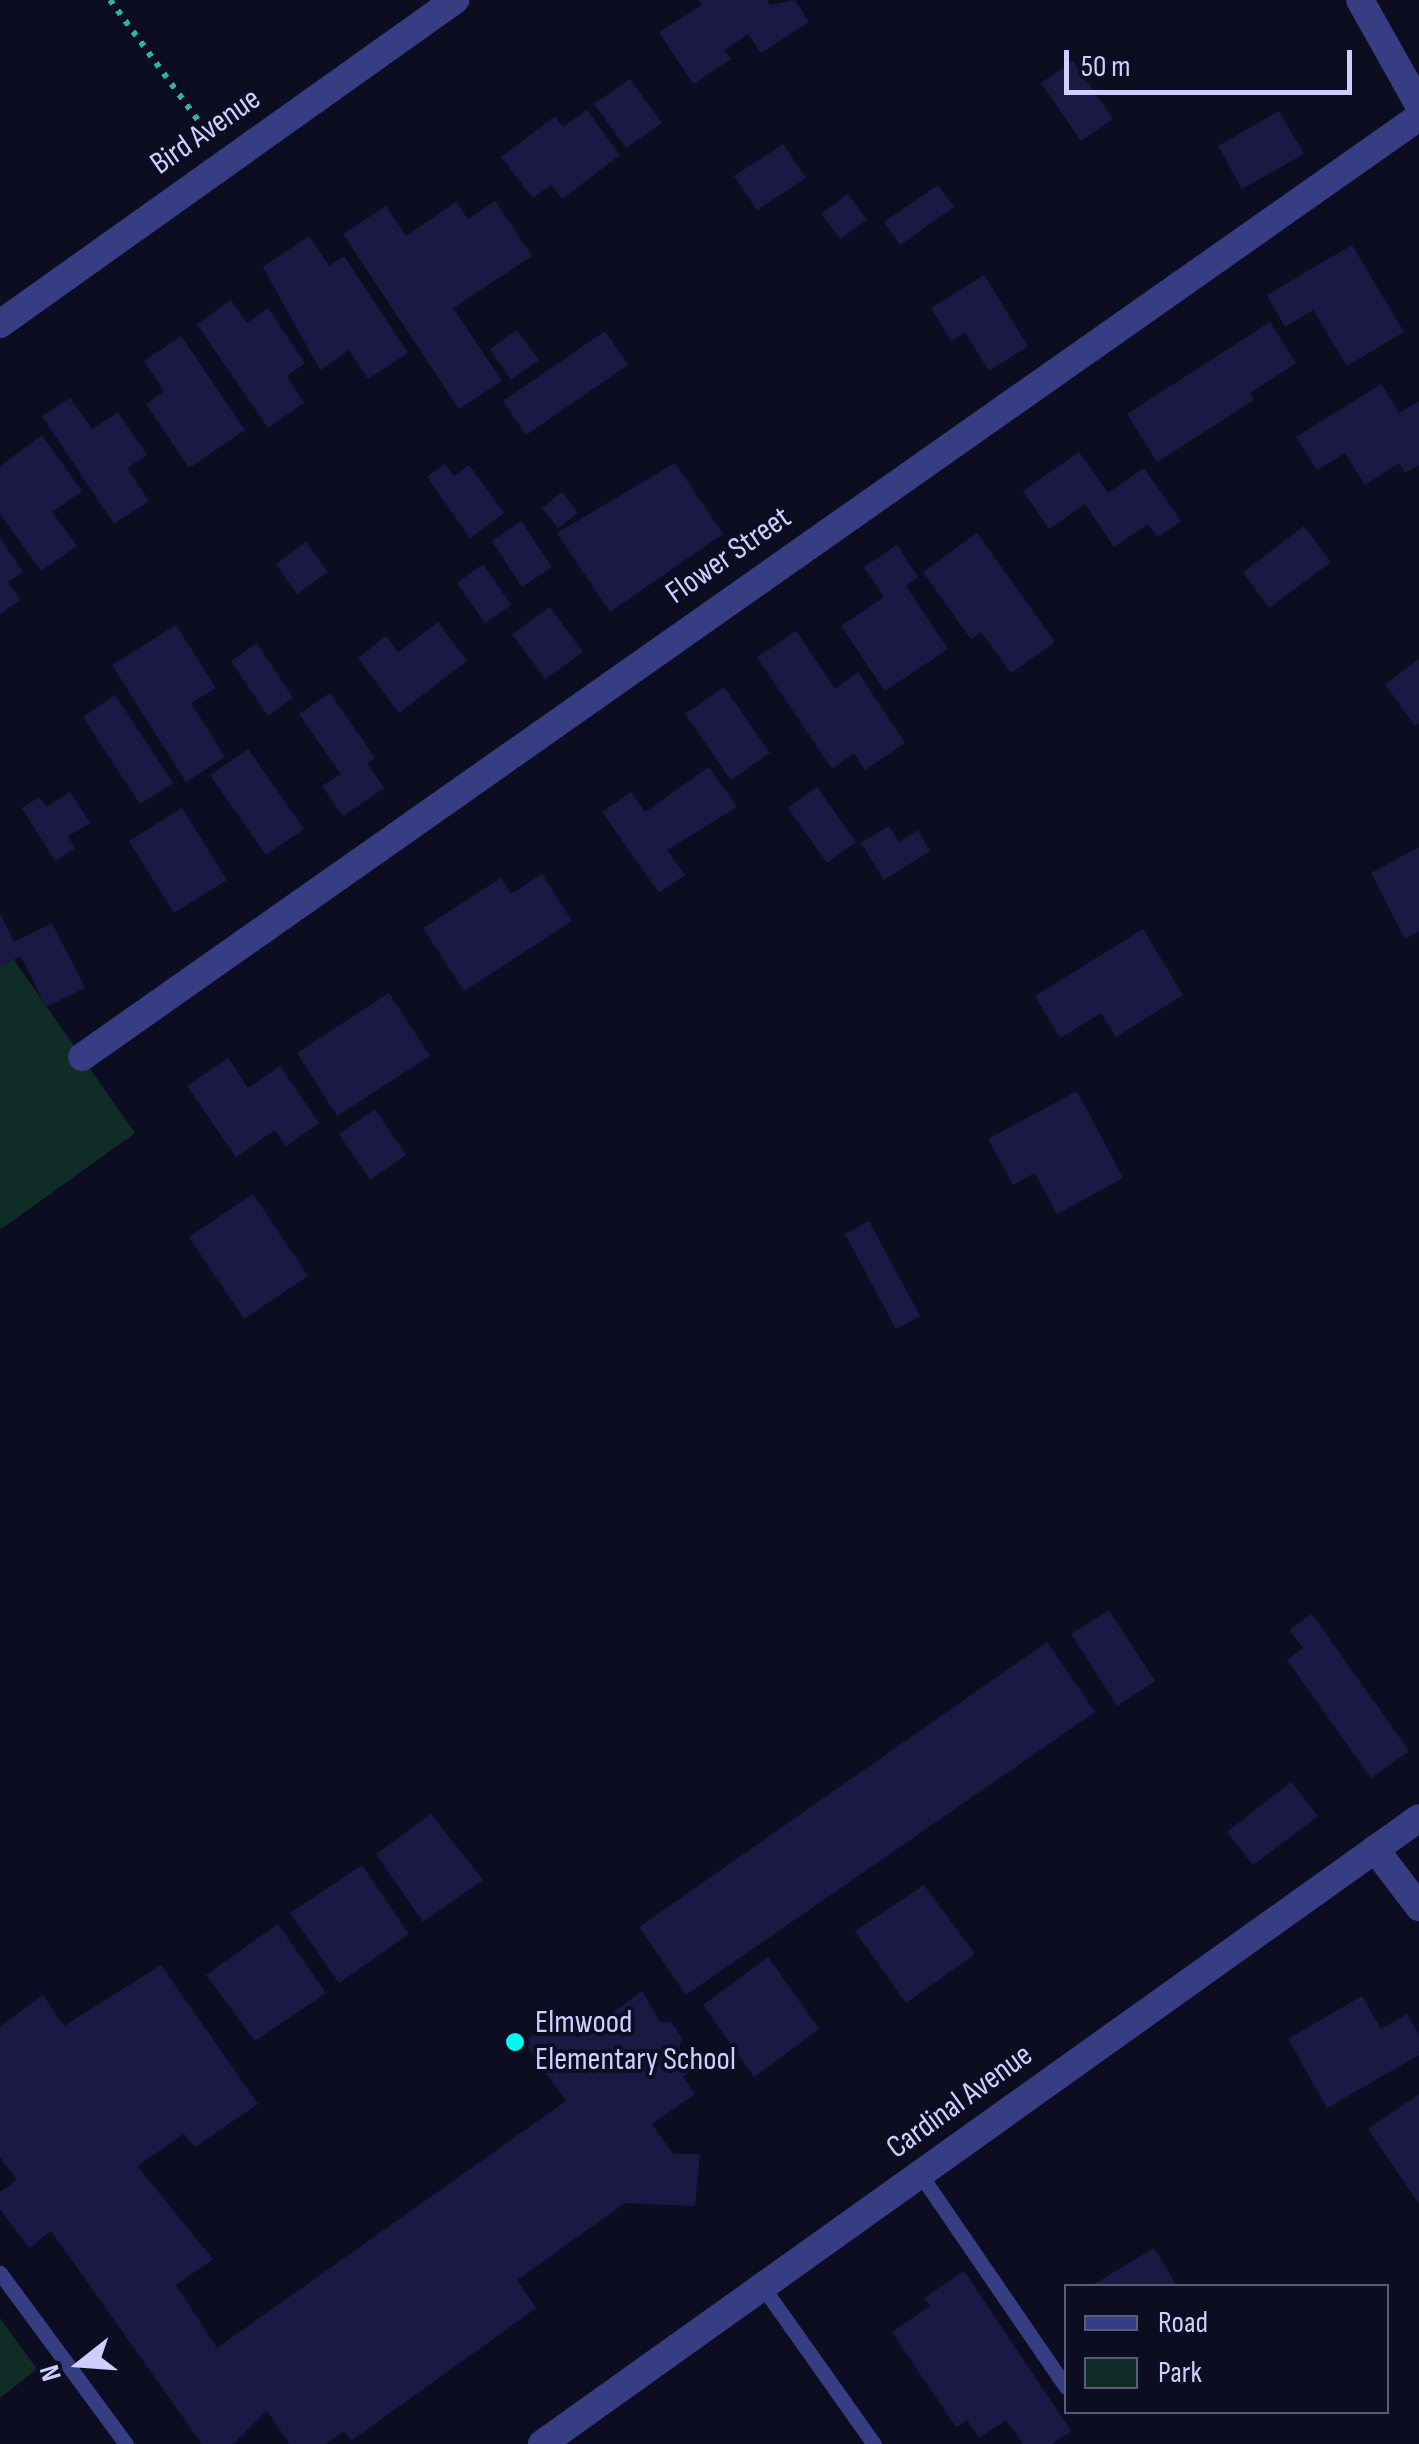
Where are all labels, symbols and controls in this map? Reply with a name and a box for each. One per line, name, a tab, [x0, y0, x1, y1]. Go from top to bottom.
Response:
scale bar	[1069, 30, 1356, 92]
text: 50 m	[1081, 49, 1130, 85]
street label: Bird Avenue	[144, 80, 268, 184]
street label: Flower Street	[659, 499, 799, 613]
place label: Elmwood Elementary School	[535, 2005, 736, 2080]
marker: Elmwood Elementary School	[504, 2031, 526, 2053]
street label: Cardinal Avenue	[880, 2036, 1040, 2168]
legend	[1064, 2284, 1389, 2414]
text: Road	[1158, 2305, 1208, 2341]
north arrow	[30, 2314, 130, 2414]
text: Park	[1158, 2355, 1202, 2391]
text: N	[33, 2361, 69, 2385]

